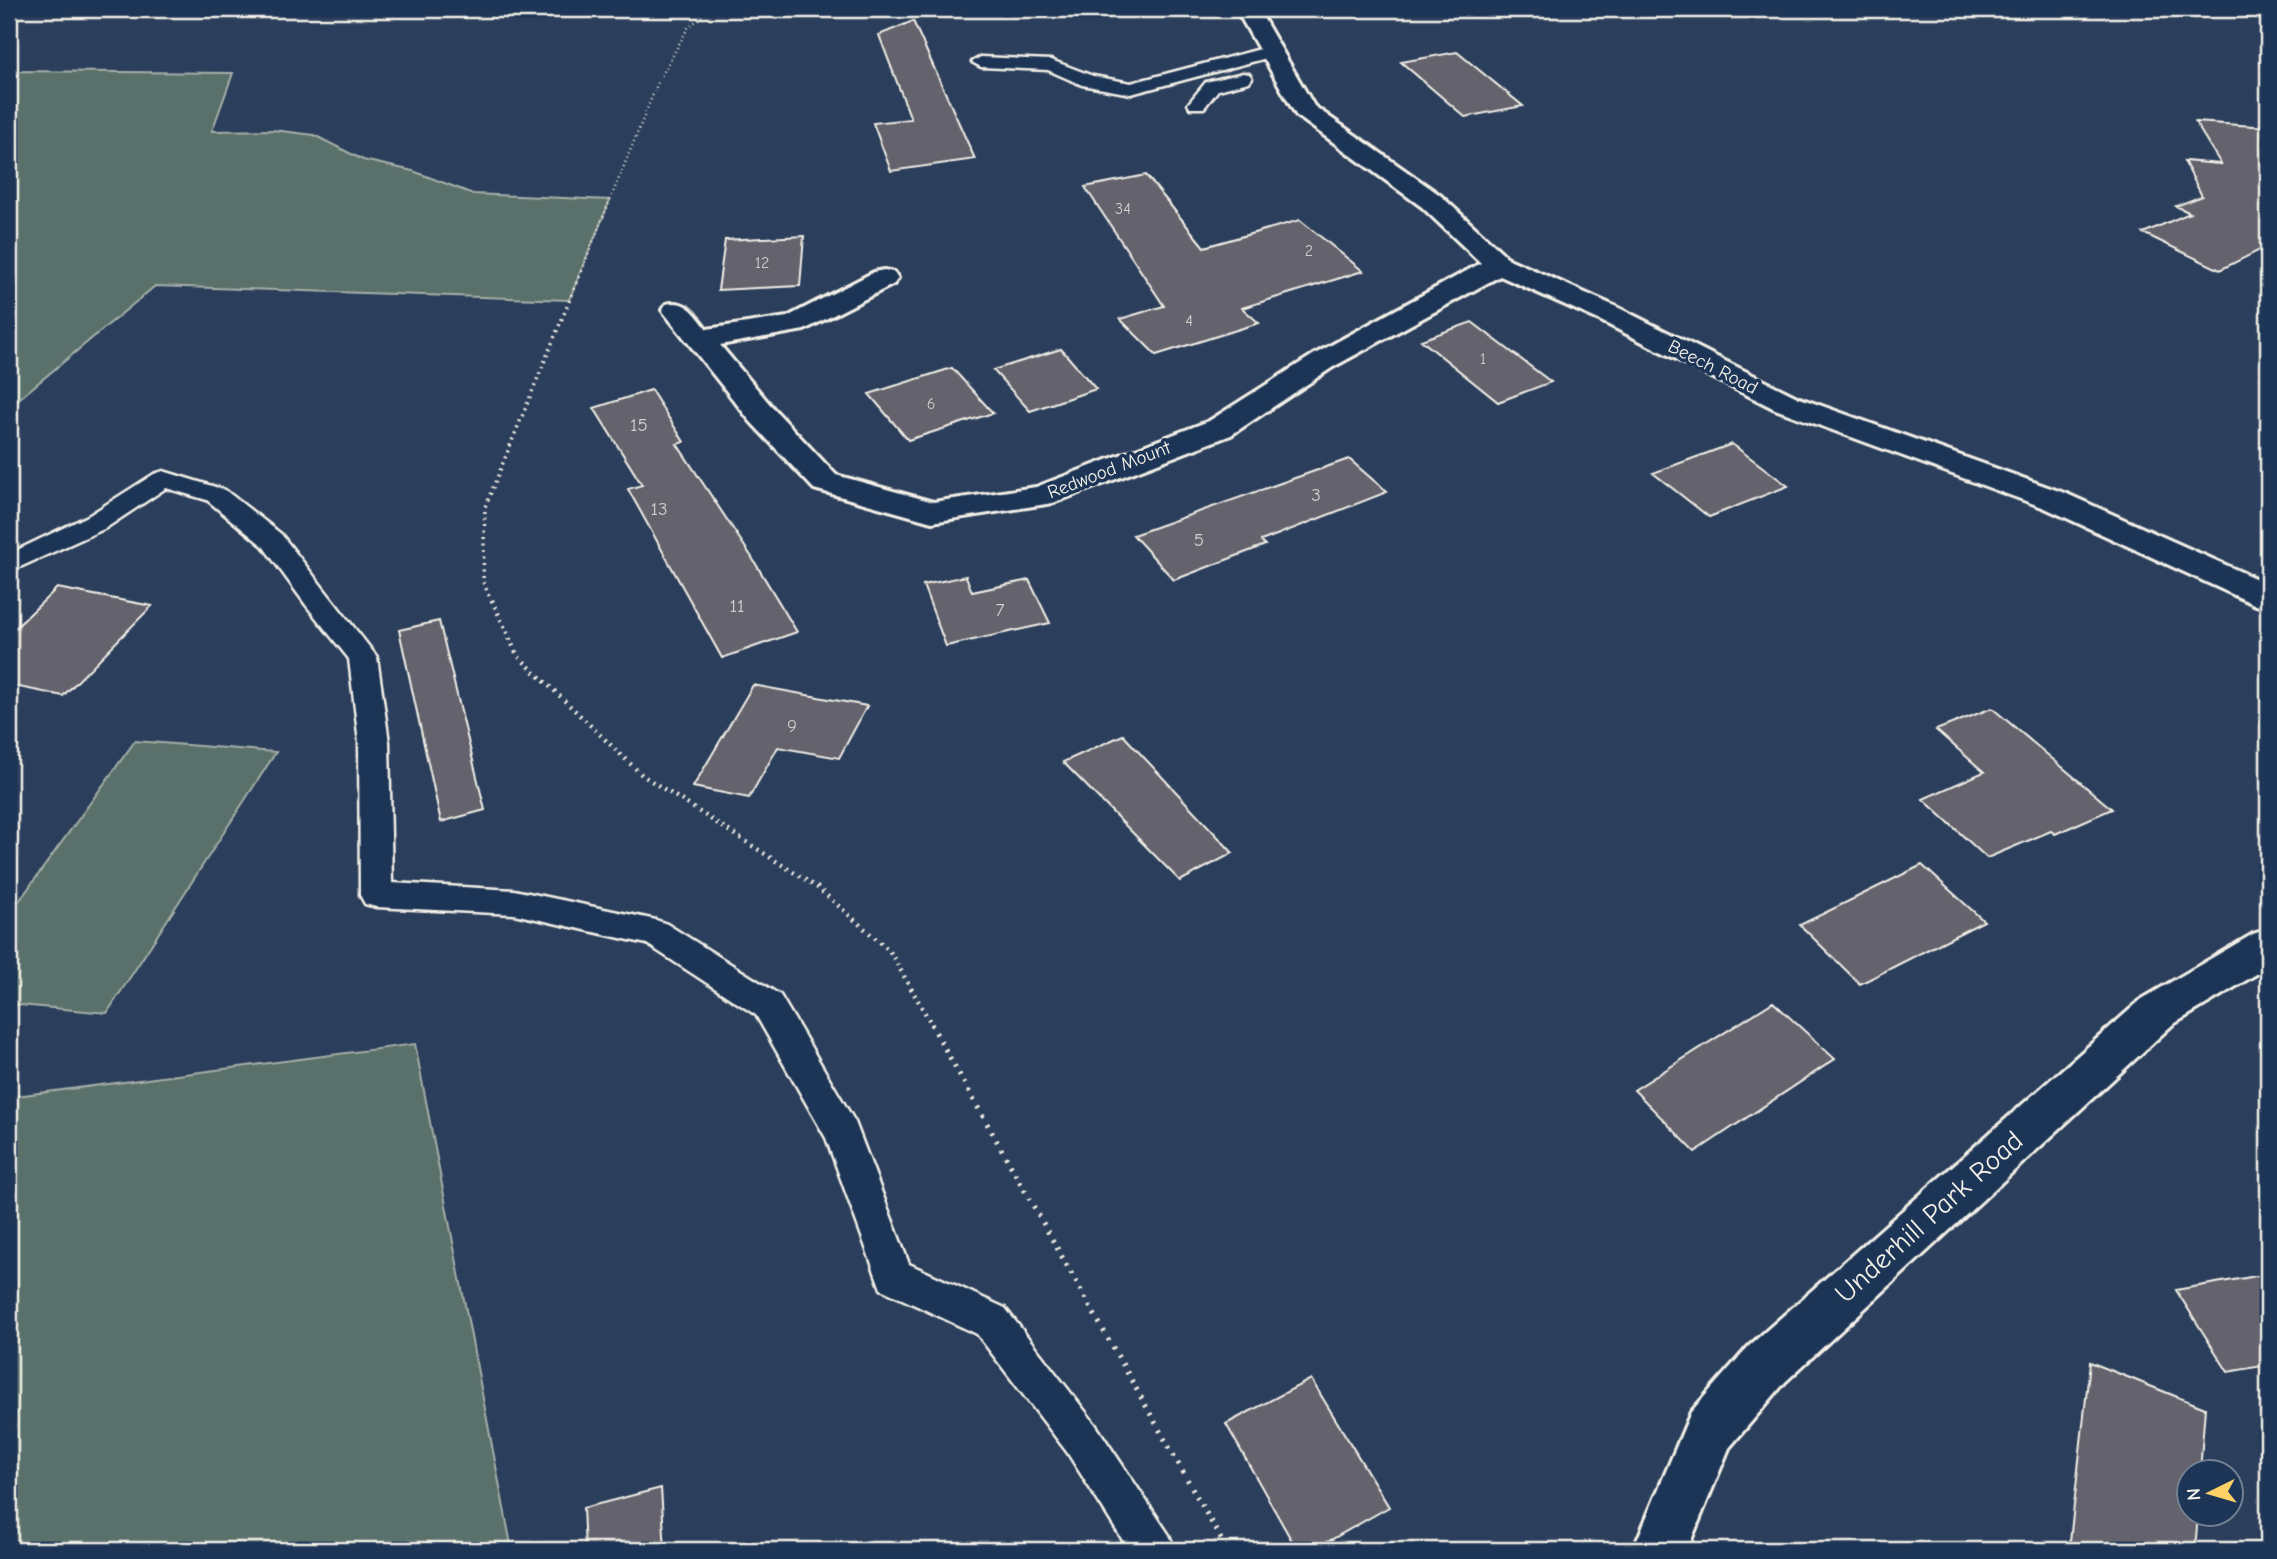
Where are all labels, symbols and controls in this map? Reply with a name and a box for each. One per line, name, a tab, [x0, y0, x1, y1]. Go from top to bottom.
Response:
house number: 34	[1115, 200, 1131, 218]
house number: 2	[1305, 242, 1313, 260]
house number: 12	[755, 254, 769, 272]
house number: 4	[1185, 312, 1193, 330]
street label: Beech Road	[1665, 335, 1761, 399]
house number: 1	[1480, 350, 1486, 368]
house number: 6	[927, 395, 935, 413]
house number: 15	[630, 414, 648, 436]
street label: Redwood Mount	[1044, 436, 1174, 504]
house number: 3	[1311, 484, 1321, 506]
house number: 13	[650, 498, 668, 520]
house number: 5	[1194, 529, 1204, 551]
house number: 11	[729, 595, 745, 617]
house number: 7	[996, 599, 1005, 621]
house number: 9	[787, 715, 797, 737]
street label: Underhill Park Road	[1829, 1124, 2029, 1310]
north arrow	[2176, 1458, 2246, 1528]
text: N	[2183, 1487, 2206, 1502]

